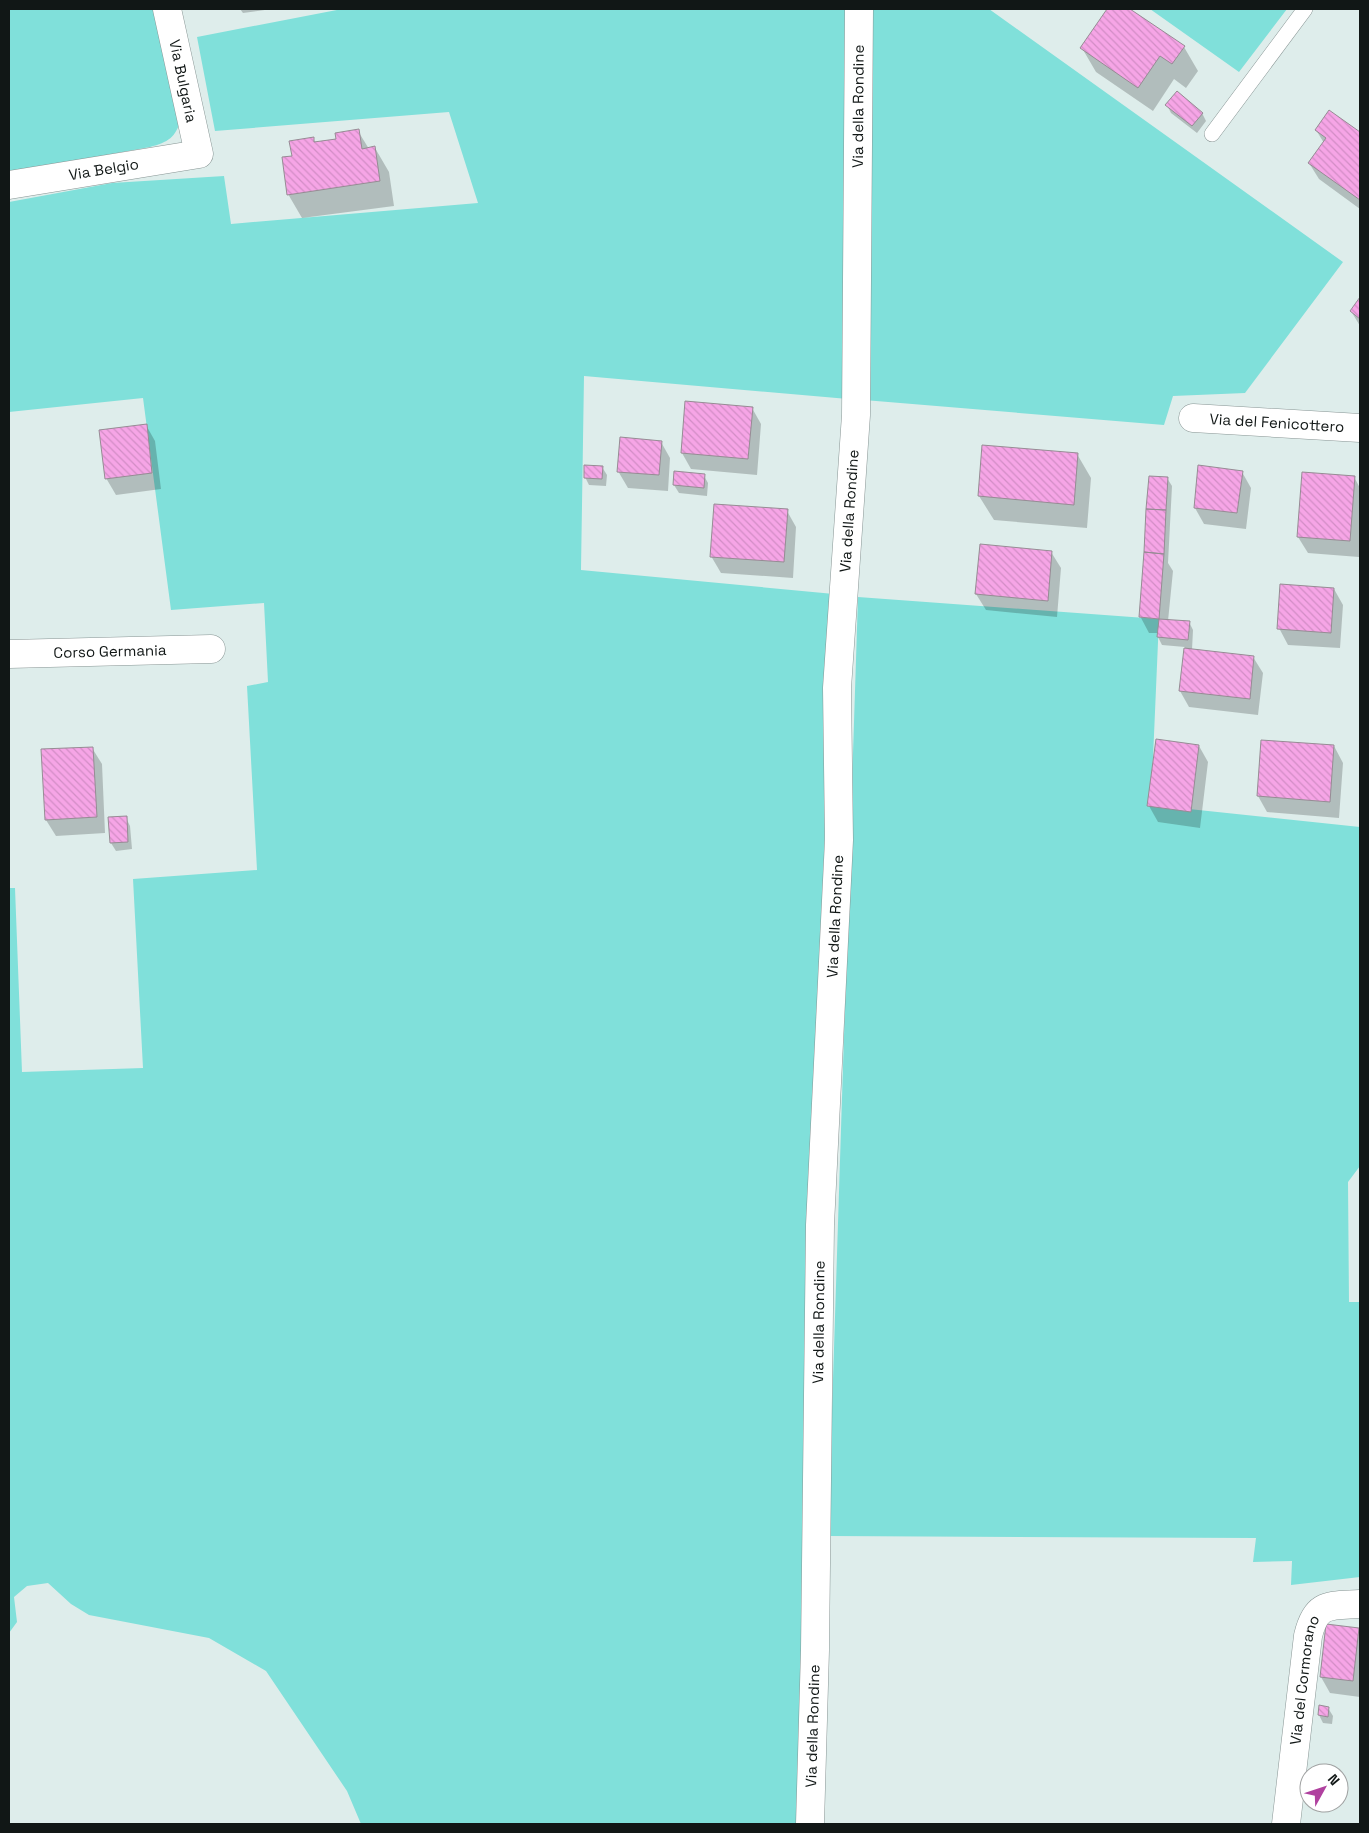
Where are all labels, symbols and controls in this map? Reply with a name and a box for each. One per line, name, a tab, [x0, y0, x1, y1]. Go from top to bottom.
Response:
street label: Via Bulgaria	[165, 38, 202, 125]
street label: Via della Rondine	[848, 44, 868, 168]
street label: Via Belgio	[67, 154, 140, 184]
street label: Via del Fenicottero	[1209, 409, 1345, 436]
street label: Via della Rondine	[835, 449, 863, 573]
street label: Corso Germania	[53, 640, 167, 662]
street label: Via della Rondine	[822, 854, 847, 979]
street label: Via della Rondine	[808, 1260, 829, 1384]
street label: Via del Cormorano	[1285, 1611, 1323, 1746]
street label: Via della Rondine	[801, 1664, 824, 1788]
north arrow	[1299, 1763, 1349, 1813]
text: N	[1324, 1770, 1344, 1789]

